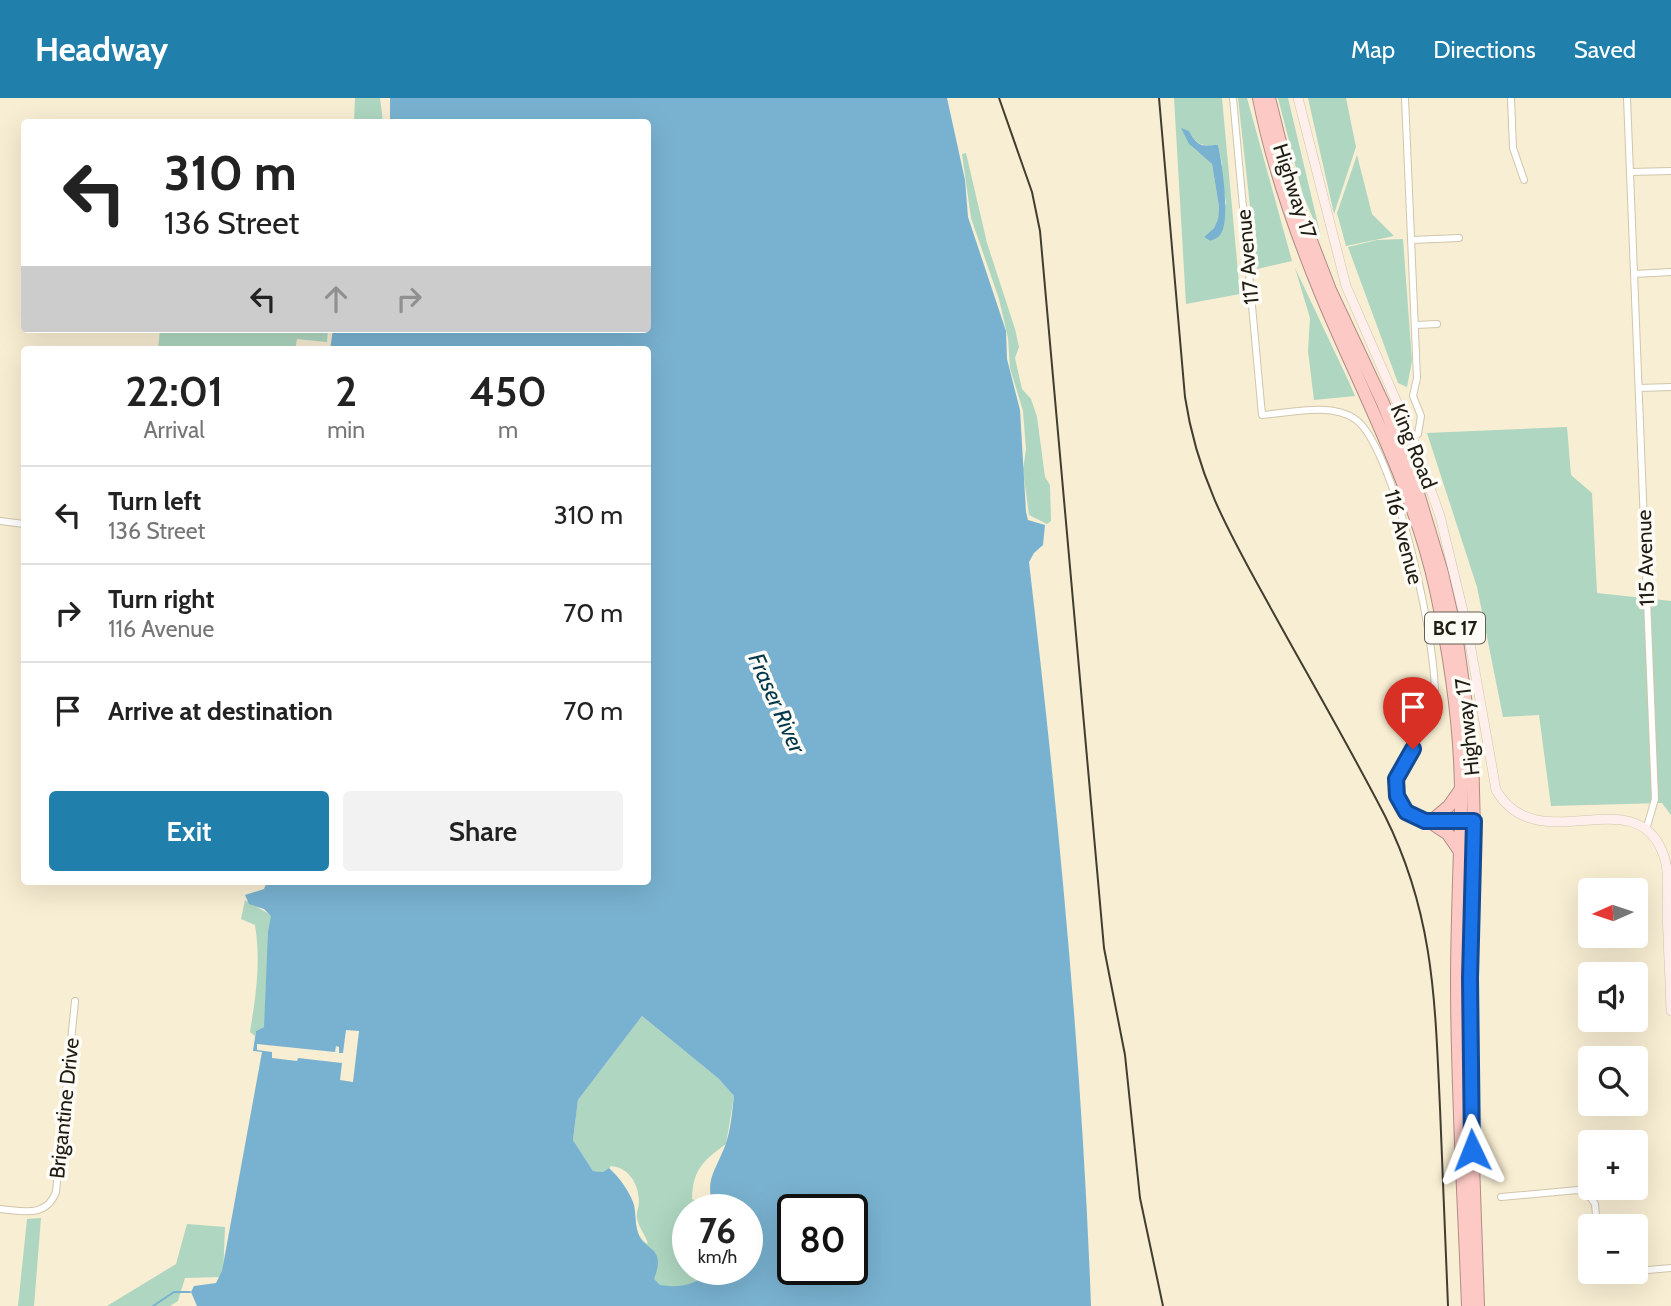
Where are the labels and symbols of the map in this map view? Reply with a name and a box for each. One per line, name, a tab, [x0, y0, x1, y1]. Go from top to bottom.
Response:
street label: Highway 17	[1268, 140, 1322, 242]
street label: 117 Avenue	[1230, 208, 1264, 306]
street label: King Road	[1386, 400, 1442, 492]
street label: 116 Avenue	[1379, 487, 1429, 587]
street label: 115 Avenue	[1631, 509, 1659, 607]
road number: BC 17	[1425, 612, 1485, 643]
water label: Fraser River	[743, 649, 812, 758]
street label: Highway 17	[1449, 676, 1485, 777]
pin	[1383, 677, 1443, 749]
north arrow	[1578, 878, 1648, 948]
street label: Brigantine Drive	[44, 1036, 84, 1180]
position arrow	[1435, 1113, 1509, 1187]
speed limit sign: 80	[777, 1194, 868, 1285]

